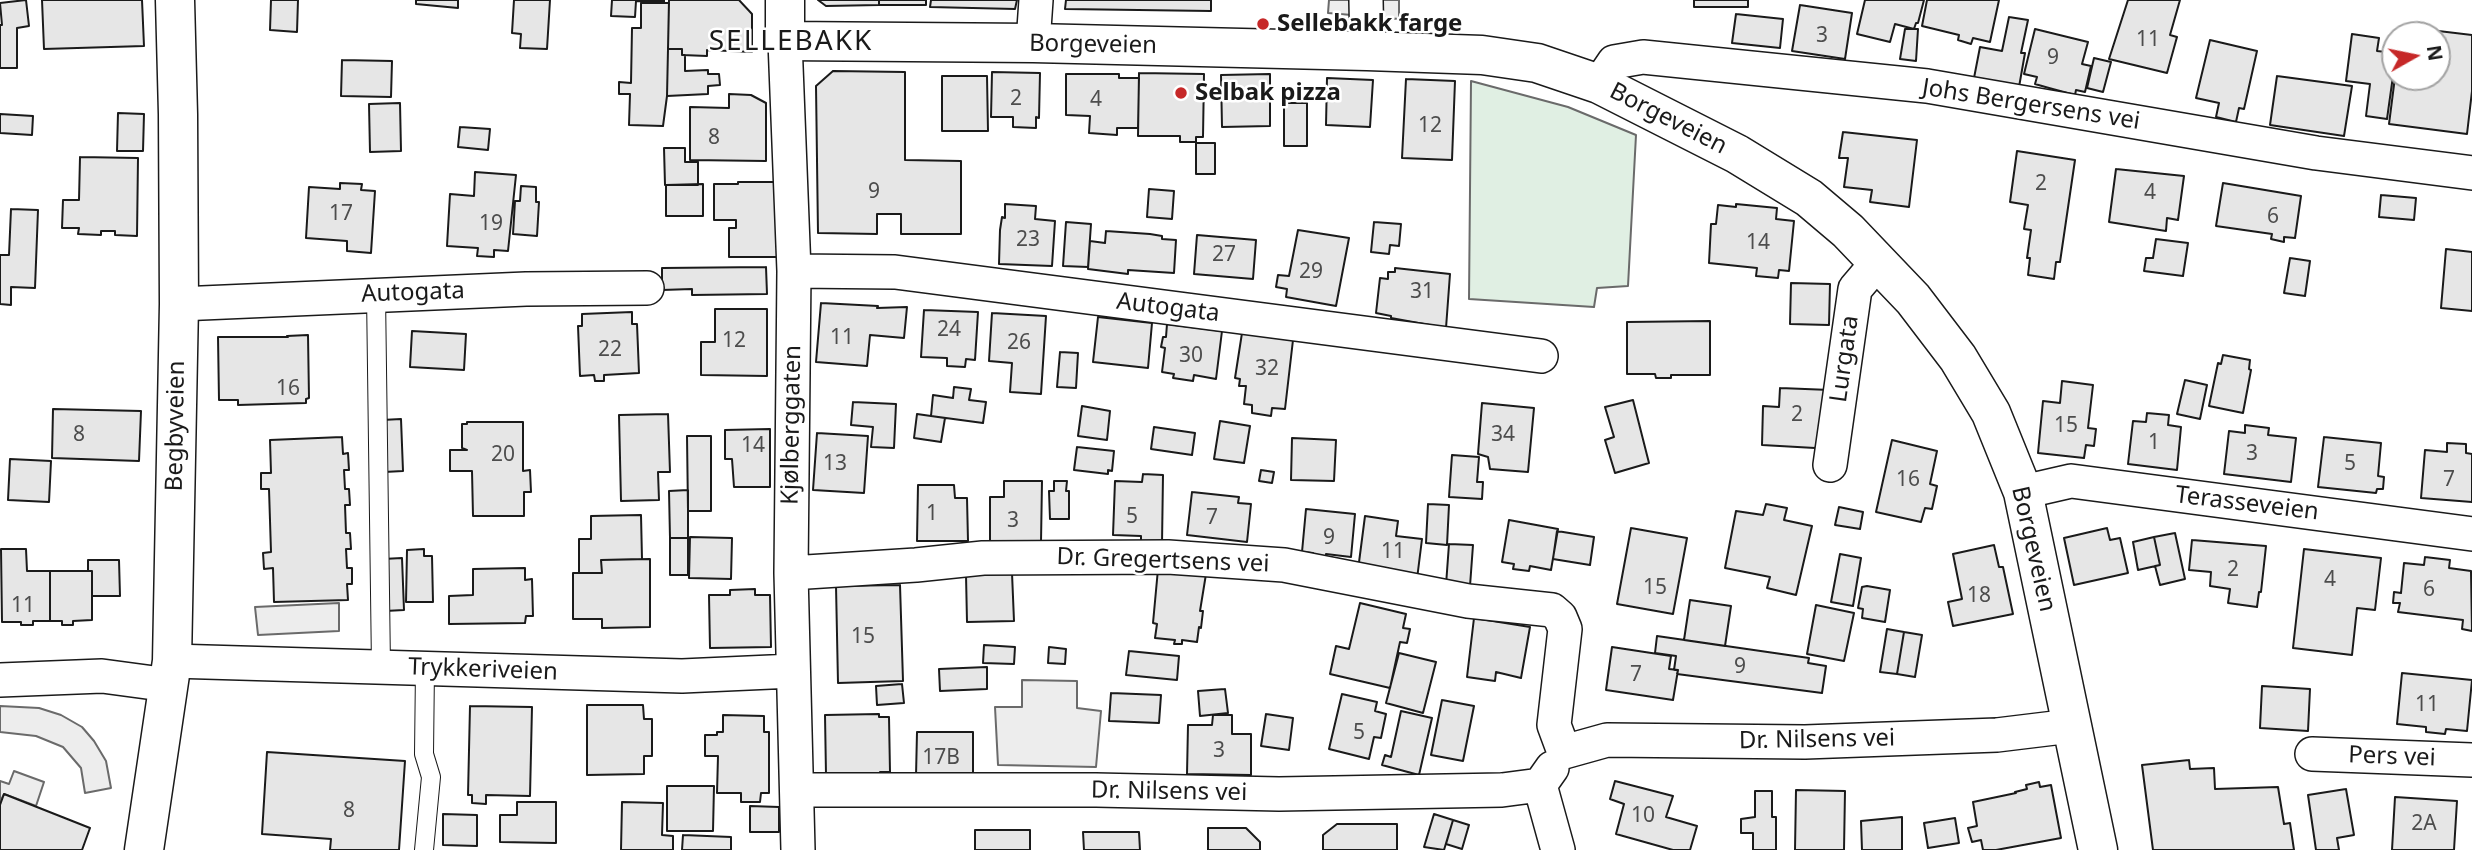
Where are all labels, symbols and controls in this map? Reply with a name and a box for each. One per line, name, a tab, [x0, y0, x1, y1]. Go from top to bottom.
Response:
place label: Sellebakk farge	[1277, 10, 1462, 38]
marker: Sellebakk farge	[1255, 16, 1271, 32]
north arrow	[2381, 21, 2451, 91]
house number: 3	[1816, 23, 1828, 49]
district label: SELLEBAKK	[710, 25, 872, 59]
house number: 11	[2136, 27, 2160, 53]
street label: Borgeveien	[1029, 29, 1157, 61]
text: N	[2421, 43, 2449, 63]
house number: 9	[2047, 45, 2059, 71]
street label: Johs Bergersens vei	[1920, 74, 2142, 136]
street label: Borgeveien	[1604, 77, 1732, 161]
place label: Selbak pizza	[1195, 79, 1341, 107]
marker: Selbak pizza	[1173, 85, 1189, 101]
house number: 2	[1010, 86, 1022, 112]
house number: 4	[1090, 87, 1102, 113]
house number: 12	[1418, 113, 1442, 139]
house number: 8	[708, 125, 720, 151]
house number: 2	[2035, 171, 2047, 197]
house number: 9	[868, 179, 880, 205]
house number: 4	[2144, 180, 2156, 206]
house number: 17	[329, 201, 353, 227]
house number: 6	[2267, 204, 2279, 230]
house number: 19	[479, 211, 503, 237]
house number: 23	[1016, 227, 1040, 253]
house number: 14	[1746, 230, 1770, 256]
house number: 27	[1212, 242, 1236, 268]
house number: 29	[1299, 259, 1323, 285]
street label: Autogata	[361, 277, 465, 309]
house number: 31	[1410, 279, 1434, 305]
street label: Autogata	[1115, 287, 1221, 329]
street label: Lurgata	[1825, 314, 1865, 404]
house number: 24	[937, 317, 961, 343]
house number: 11	[830, 325, 854, 351]
house number: 12	[722, 328, 746, 354]
house number: 26	[1007, 330, 1031, 356]
house number: 22	[598, 337, 622, 363]
house number: 30	[1179, 343, 1203, 369]
street label: Kjølberggaten	[776, 345, 808, 505]
house number: 32	[1255, 356, 1279, 382]
street label: Begbyveien	[160, 360, 192, 492]
house number: 16	[276, 376, 300, 402]
house number: 2	[1791, 402, 1803, 428]
house number: 15	[2054, 413, 2078, 439]
house number: 8	[73, 422, 85, 448]
house number: 34	[1491, 422, 1515, 448]
house number: 1	[2148, 430, 2160, 456]
house number: 14	[741, 433, 765, 459]
house number: 3	[2246, 441, 2258, 467]
house number: 20	[491, 442, 515, 468]
house number: 13	[823, 451, 847, 477]
house number: 5	[2344, 451, 2356, 477]
house number: 16	[1896, 467, 1920, 493]
house number: 7	[2443, 467, 2455, 493]
street label: Terasseveien	[2174, 481, 2320, 527]
street label: Borgeveien	[2005, 483, 2061, 615]
house number: 1	[926, 501, 938, 527]
house number: 5	[1126, 504, 1138, 530]
house number: 7	[1206, 505, 1218, 531]
house number: 3	[1007, 508, 1019, 534]
house number: 9	[1323, 525, 1335, 551]
house number: 11	[1381, 539, 1405, 565]
street label: Dr. Gregertsens vei	[1056, 543, 1270, 579]
house number: 2	[2227, 557, 2239, 583]
house number: 4	[2324, 567, 2336, 593]
house number: 15	[1643, 575, 1667, 601]
house number: 6	[2423, 577, 2435, 603]
house number: 18	[1967, 583, 1991, 609]
house number: 11	[11, 593, 35, 619]
house number: 15	[851, 624, 875, 650]
street label: Trykkeriveien	[408, 653, 558, 687]
house number: 9	[1734, 654, 1746, 680]
house number: 7	[1630, 662, 1642, 688]
house number: 11	[2415, 692, 2439, 718]
house number: 5	[1353, 720, 1365, 746]
street label: Dr. Nilsens vei	[1739, 724, 1895, 756]
house number: 3	[1213, 738, 1225, 764]
street label: Pers vei	[2348, 741, 2436, 773]
house number: 17B	[922, 745, 960, 771]
street label: Dr. Nilsens vei	[1091, 776, 1247, 808]
house number: 8	[343, 798, 355, 824]
house number: 10	[1631, 803, 1655, 829]
house number: 2A	[2411, 811, 2437, 837]

